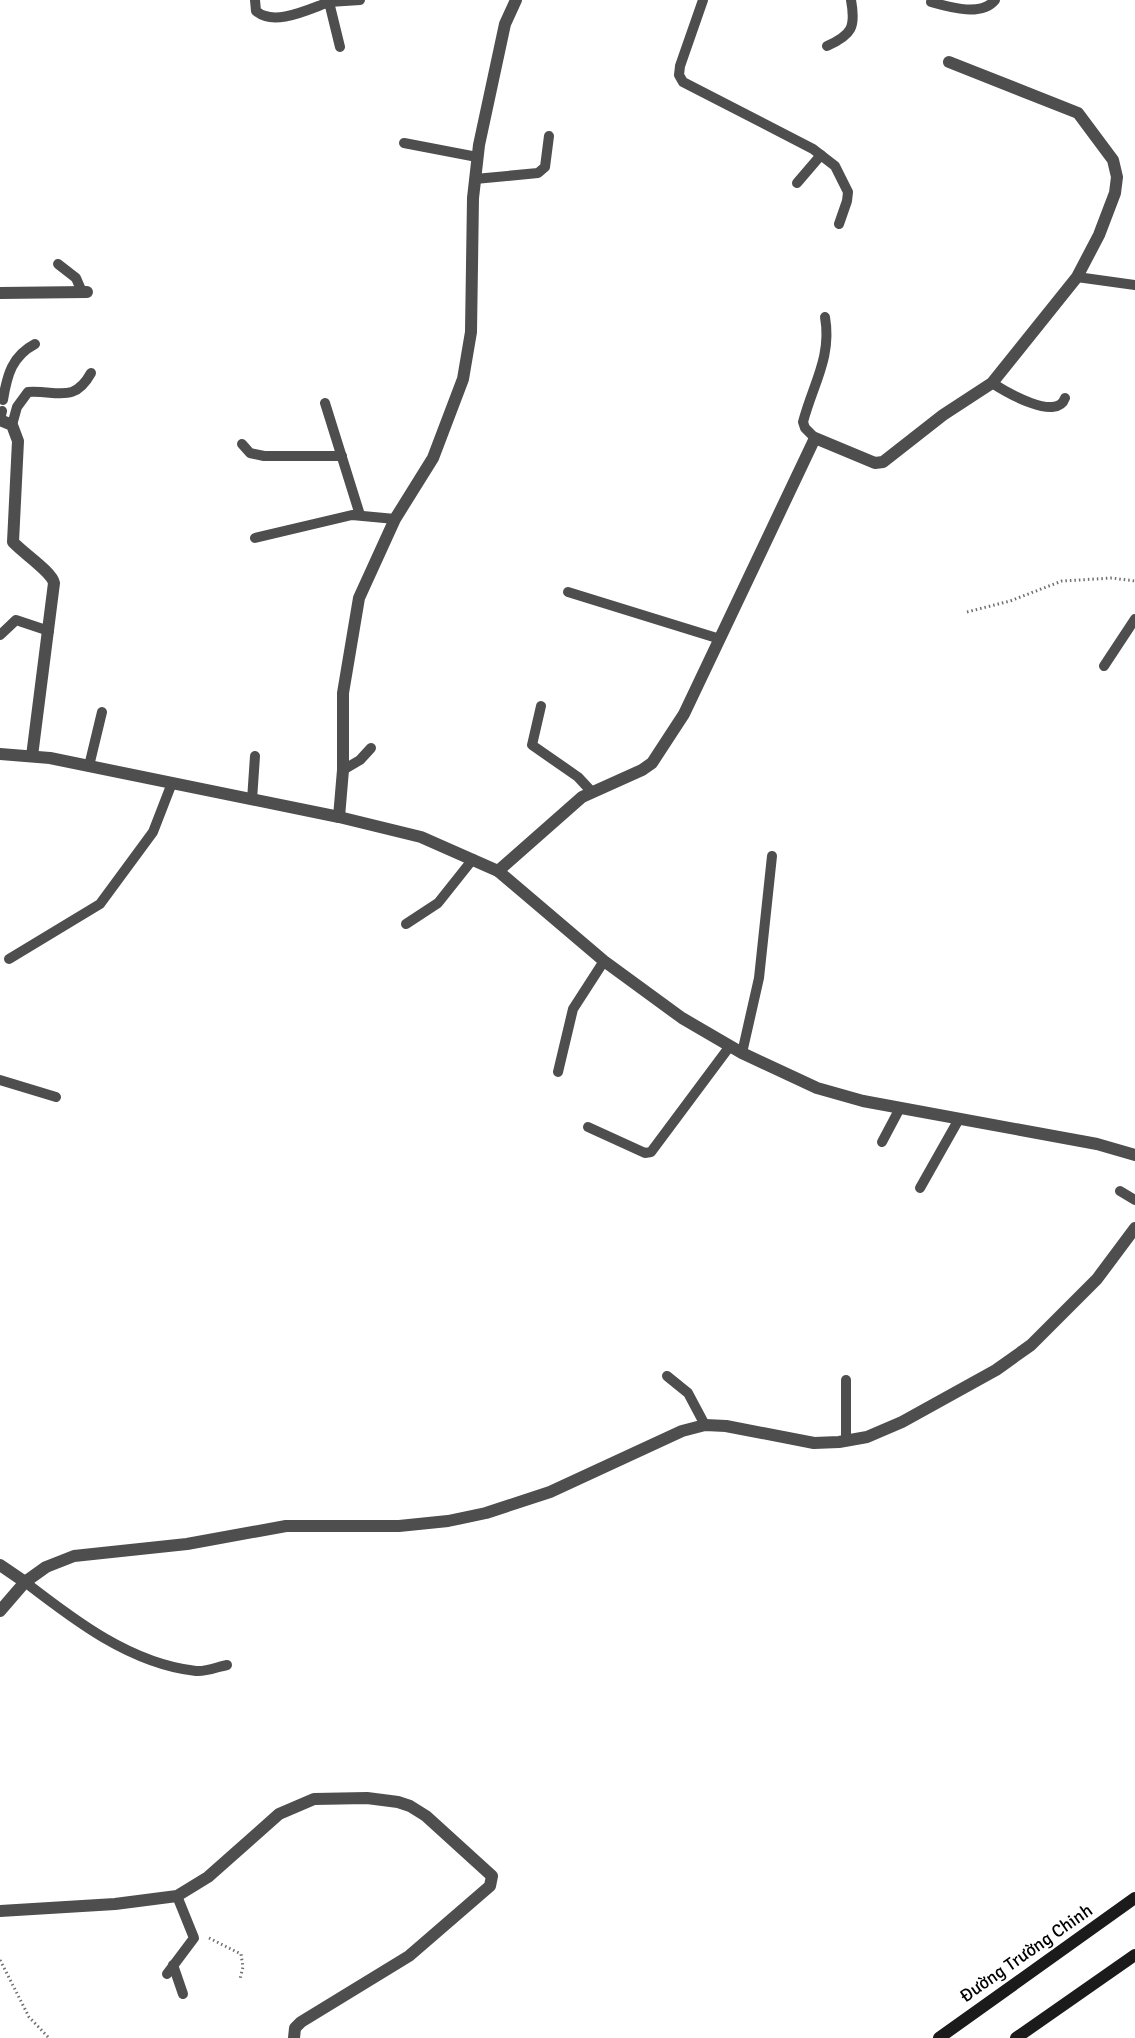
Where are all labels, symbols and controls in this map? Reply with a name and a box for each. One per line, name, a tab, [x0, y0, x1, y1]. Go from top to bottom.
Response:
street label: Đường Trường Chinh	[955, 1899, 1097, 2007]

